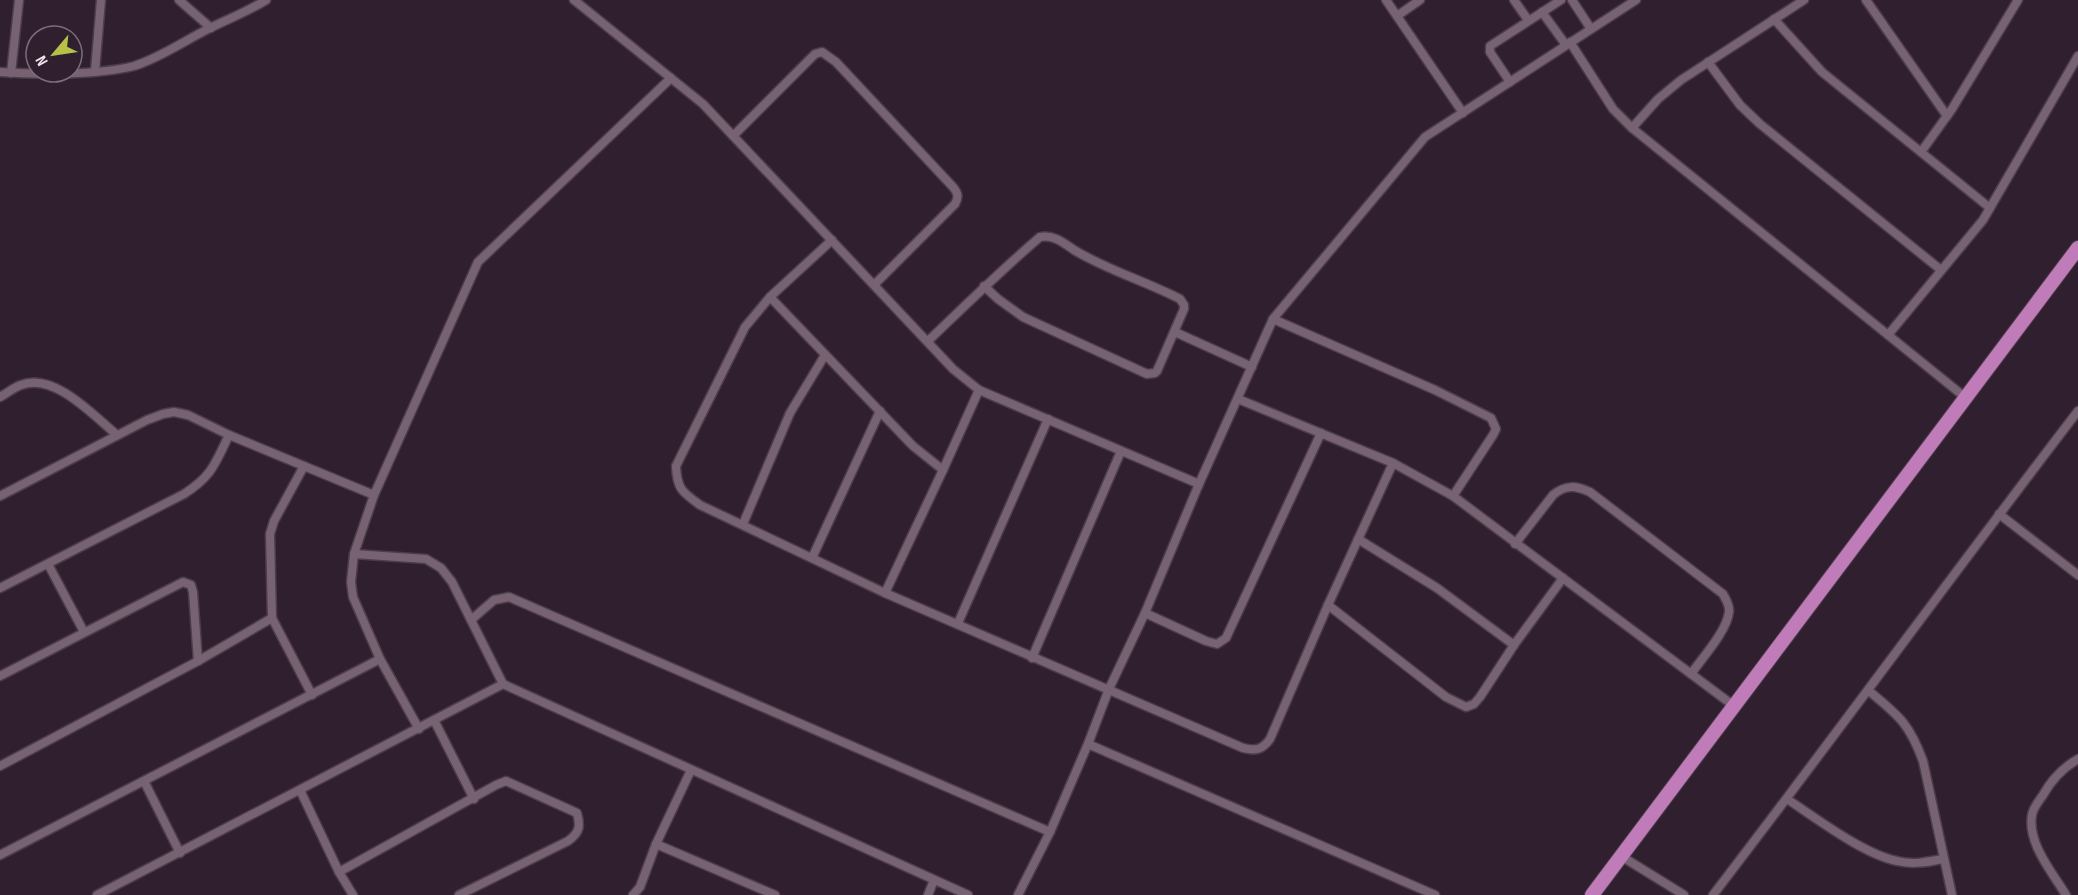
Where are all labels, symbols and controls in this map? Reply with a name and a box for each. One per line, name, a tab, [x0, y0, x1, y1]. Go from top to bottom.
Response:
north arrow	[24, 24, 84, 84]
text: N	[32, 52, 53, 69]

